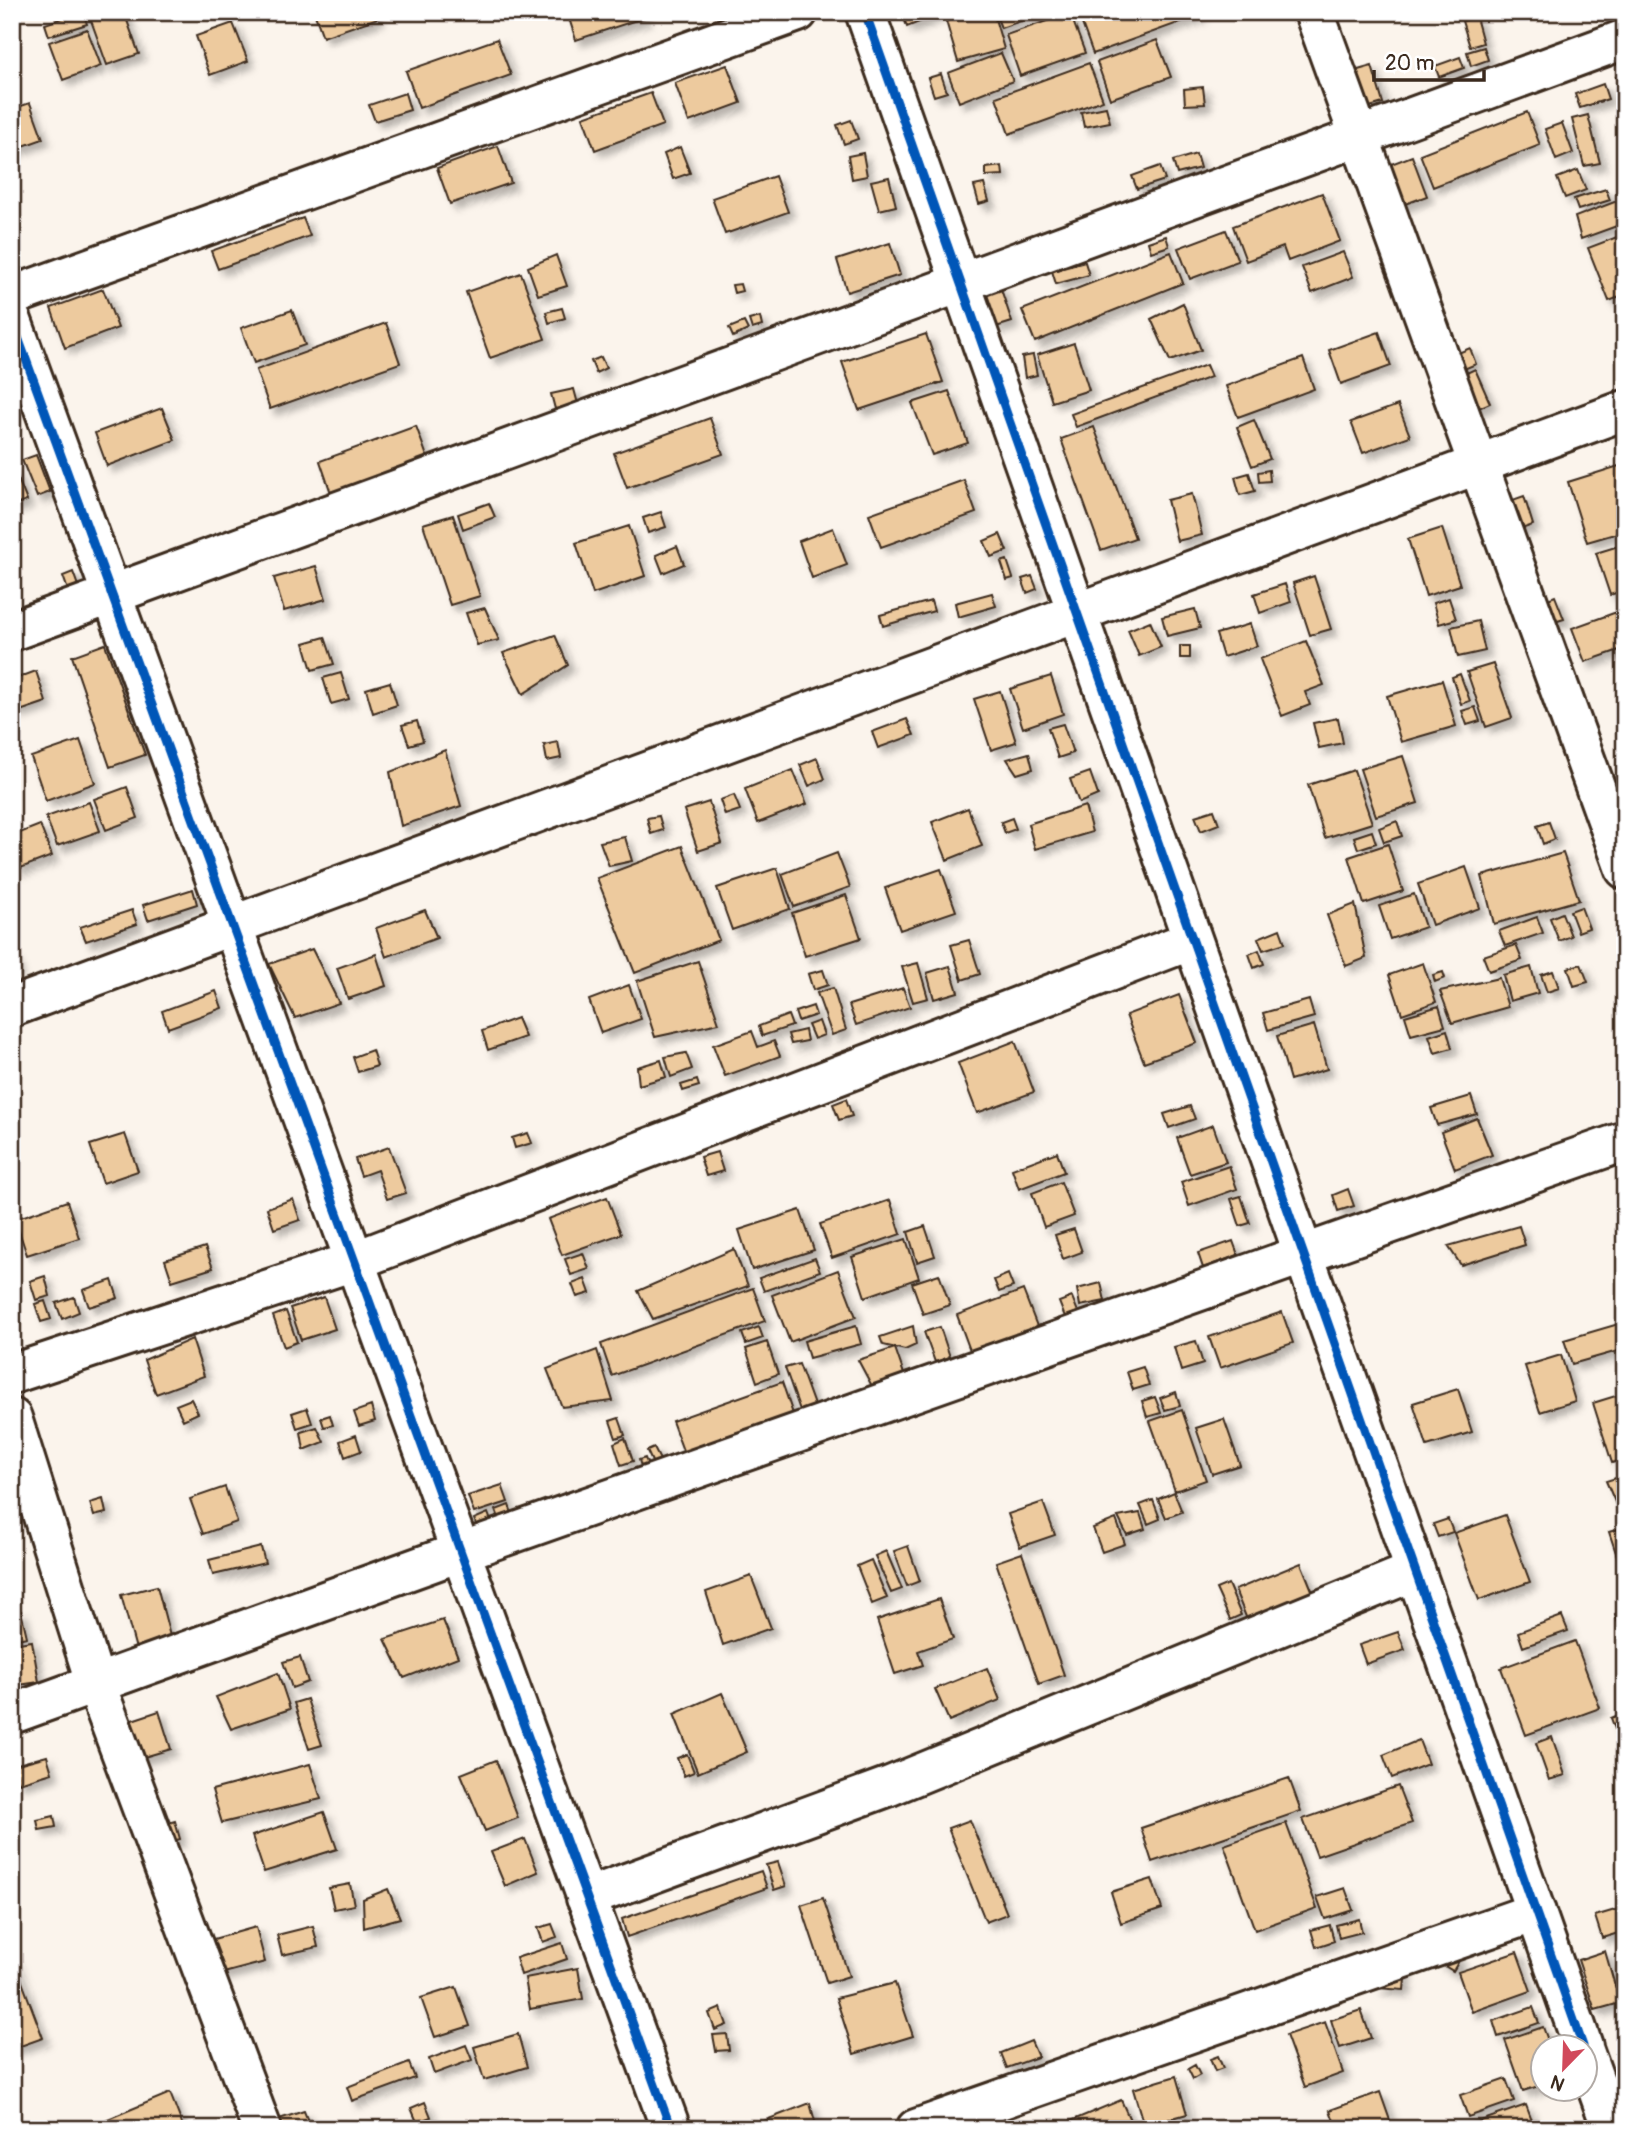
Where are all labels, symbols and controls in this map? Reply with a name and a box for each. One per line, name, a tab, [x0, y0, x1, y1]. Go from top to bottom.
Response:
scale bar	[1374, 38, 1485, 82]
text: 20 m	[1385, 50, 1434, 77]
north arrow	[1528, 2032, 1598, 2102]
text: N	[1547, 2069, 1568, 2096]

